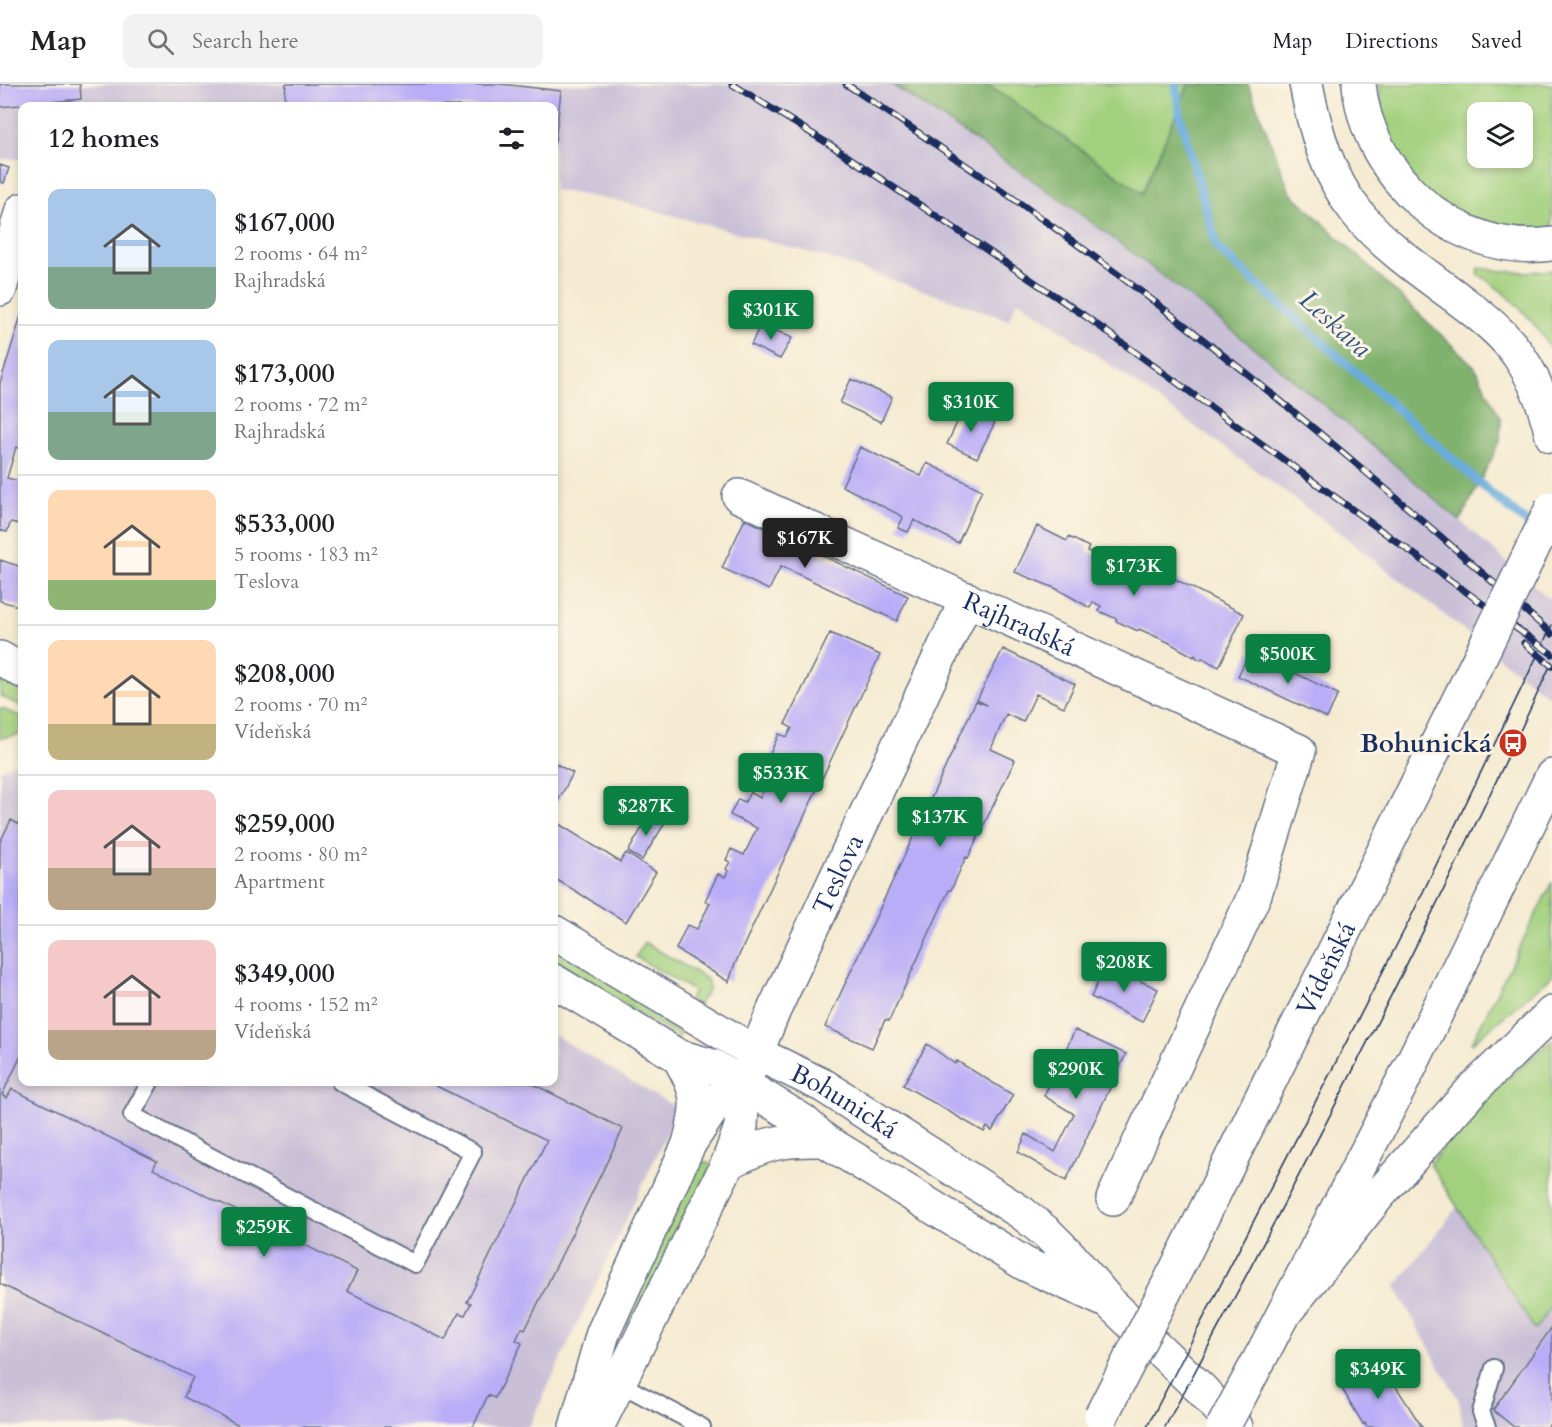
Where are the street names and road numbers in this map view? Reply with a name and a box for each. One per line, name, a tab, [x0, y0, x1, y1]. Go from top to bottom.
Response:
street label: Rajhradská	[958, 583, 1081, 664]
street label: Teslova	[804, 828, 872, 920]
street label: Vídeňská	[1288, 916, 1364, 1021]
street label: Bohunická	[785, 1055, 905, 1146]

